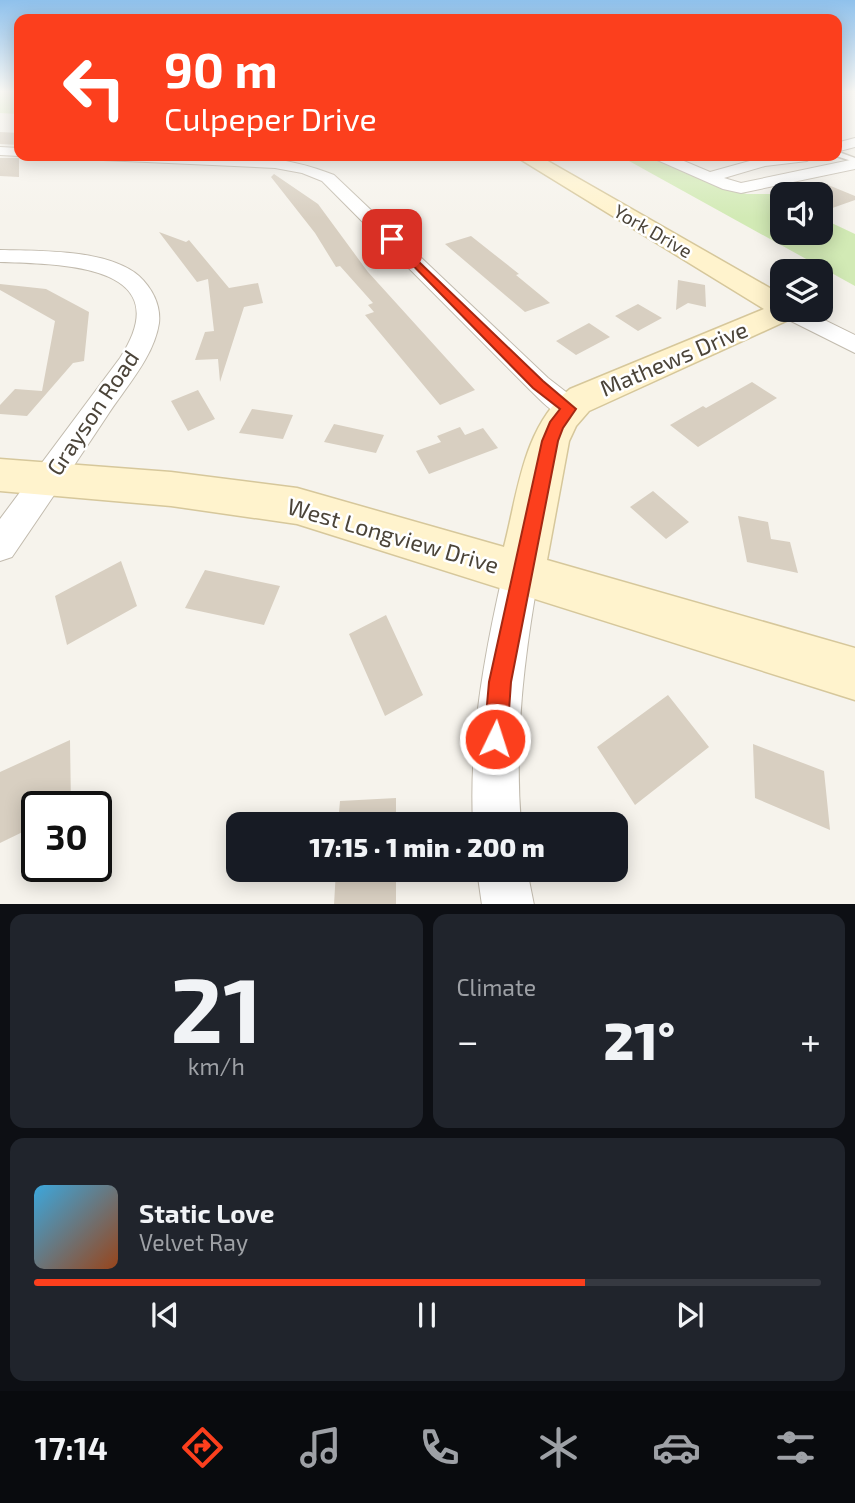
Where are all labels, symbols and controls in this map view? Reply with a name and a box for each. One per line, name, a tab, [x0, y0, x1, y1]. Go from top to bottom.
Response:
text: 90 m	[164, 39, 278, 98]
icon: left	[49, 42, 140, 133]
text: Culpeper Drive	[164, 99, 377, 137]
map controls	[770, 182, 833, 322]
button: sound	[770, 182, 833, 245]
street label: York Drive	[610, 199, 697, 262]
pin	[362, 209, 422, 269]
icon: arrive	[373, 220, 411, 258]
button: layers	[770, 259, 833, 322]
street label: Mathews Drive	[596, 314, 752, 402]
street label: Grayson Road	[40, 345, 144, 480]
street label: West Longview Drive	[284, 491, 502, 579]
position arrow	[458, 702, 532, 776]
speed limit sign: 30	[21, 791, 112, 882]
text: 17:15 · 1 min · 200 m	[309, 831, 545, 862]
text: 21	[170, 952, 262, 1061]
text: Climate	[457, 973, 536, 1001]
text: 21°	[604, 1008, 675, 1070]
text: −	[457, 1017, 479, 1063]
text: +	[800, 1017, 821, 1063]
text: km/h	[188, 1052, 245, 1080]
text: Static Love	[139, 1197, 275, 1228]
text: Velvet Ray	[139, 1228, 248, 1256]
icon: previous	[146, 1296, 184, 1334]
icon: pause	[408, 1296, 446, 1334]
icon: next	[671, 1296, 709, 1334]
icon: directions	[178, 1423, 227, 1472]
icon: music	[296, 1423, 345, 1472]
icon: phone	[415, 1423, 464, 1472]
icon: climate	[534, 1423, 583, 1472]
icon: car	[652, 1423, 701, 1472]
icon: filters	[771, 1423, 820, 1472]
text: 17:14	[35, 1428, 108, 1466]

